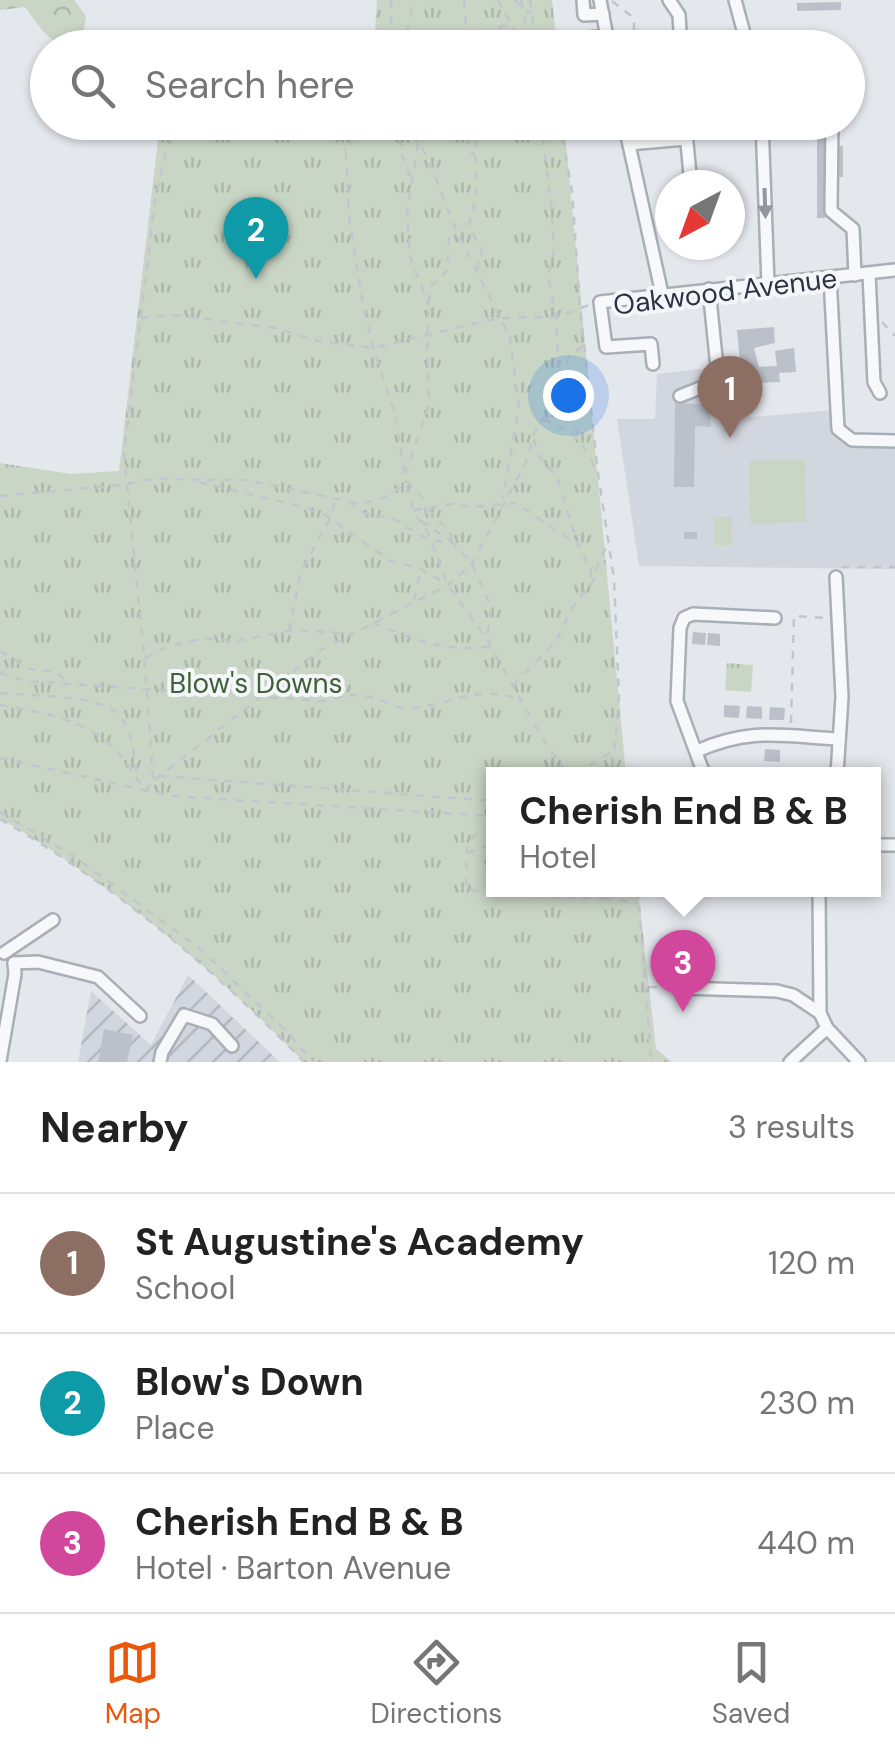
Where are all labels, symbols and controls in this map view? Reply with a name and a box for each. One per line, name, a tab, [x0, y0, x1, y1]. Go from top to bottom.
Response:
search box	[30, 30, 865, 140]
icon: search	[65, 58, 120, 113]
text: Search here	[145, 60, 355, 110]
north arrow	[655, 170, 745, 260]
one-way arrow	[757, 188, 773, 220]
pin: 2	[224, 196, 288, 279]
street label: Oakwood Avenue	[611, 259, 839, 324]
pin: 1	[698, 356, 762, 438]
your location	[543, 370, 594, 421]
park label: Blow's Downs	[169, 665, 343, 702]
popup	[486, 767, 881, 897]
text: Cherish End B & B	[519, 786, 848, 836]
text: Hotel	[519, 836, 597, 878]
pin: 3	[650, 930, 716, 1012]
text: Nearby	[40, 1100, 189, 1155]
text: 3 results	[728, 1106, 855, 1148]
text: St Augustine's Academy	[135, 1217, 584, 1267]
text: 1	[67, 1242, 78, 1284]
text: 120 m	[768, 1242, 855, 1284]
text: School	[135, 1267, 235, 1309]
text: Blow's Down	[135, 1357, 364, 1407]
text: 2	[63, 1382, 82, 1424]
text: 230 m	[759, 1382, 855, 1424]
text: Place	[135, 1407, 215, 1449]
text: Cherish End B & B	[135, 1497, 463, 1547]
text: 3	[63, 1522, 82, 1564]
text: 440 m	[757, 1522, 855, 1564]
text: Hotel · Barton Avenue	[135, 1547, 451, 1589]
tab: Map	[105, 1635, 161, 1732]
tab: Directions	[371, 1635, 502, 1732]
tab: Saved	[712, 1635, 790, 1732]

